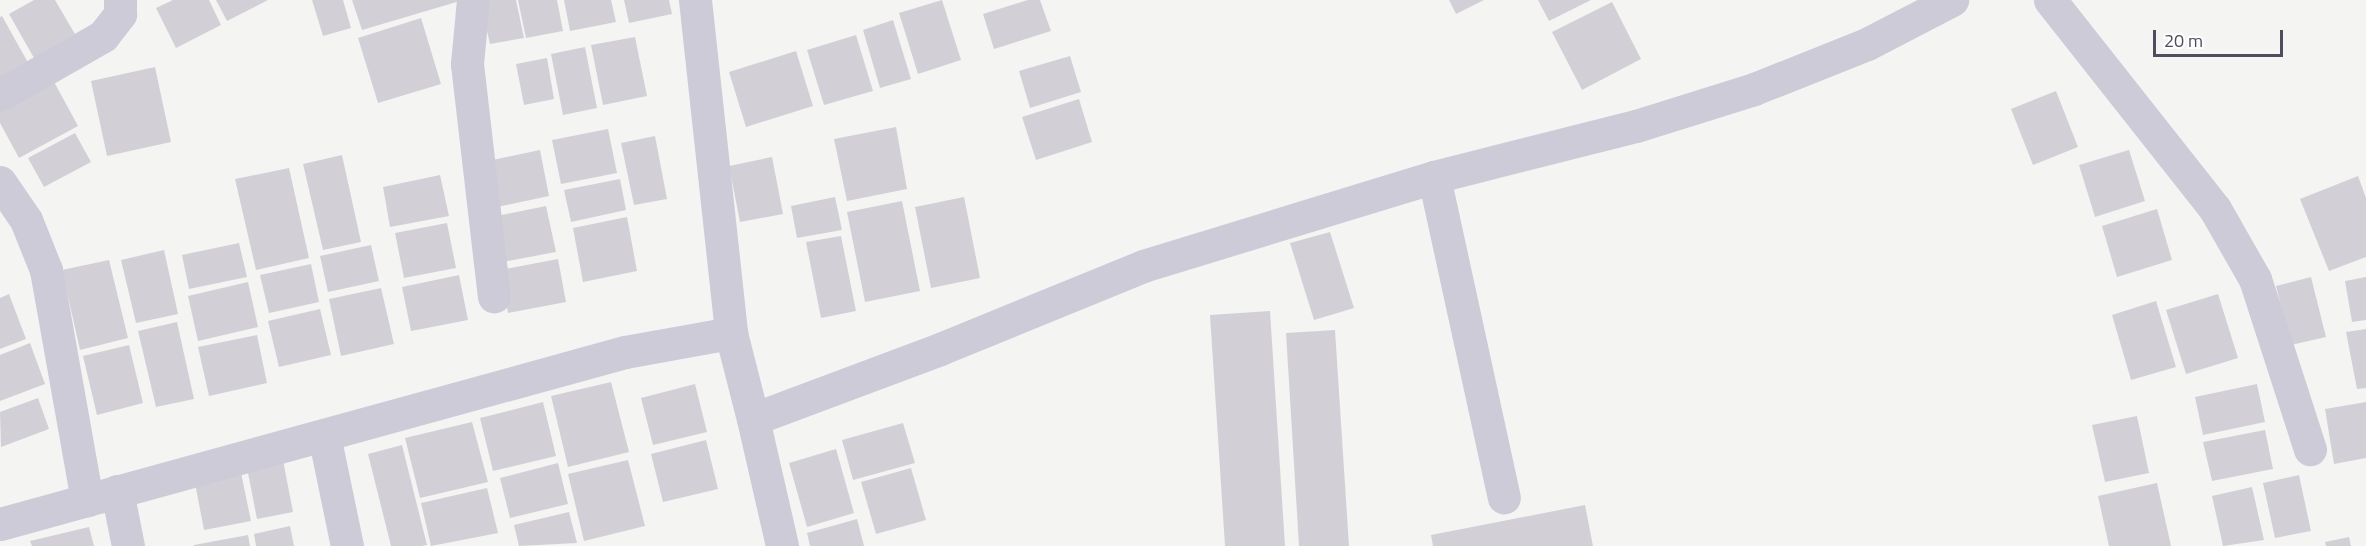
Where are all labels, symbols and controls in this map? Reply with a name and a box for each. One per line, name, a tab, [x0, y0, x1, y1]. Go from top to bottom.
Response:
scale bar	[2156, 18, 2286, 56]
text: 20 m	[2164, 27, 2203, 54]

